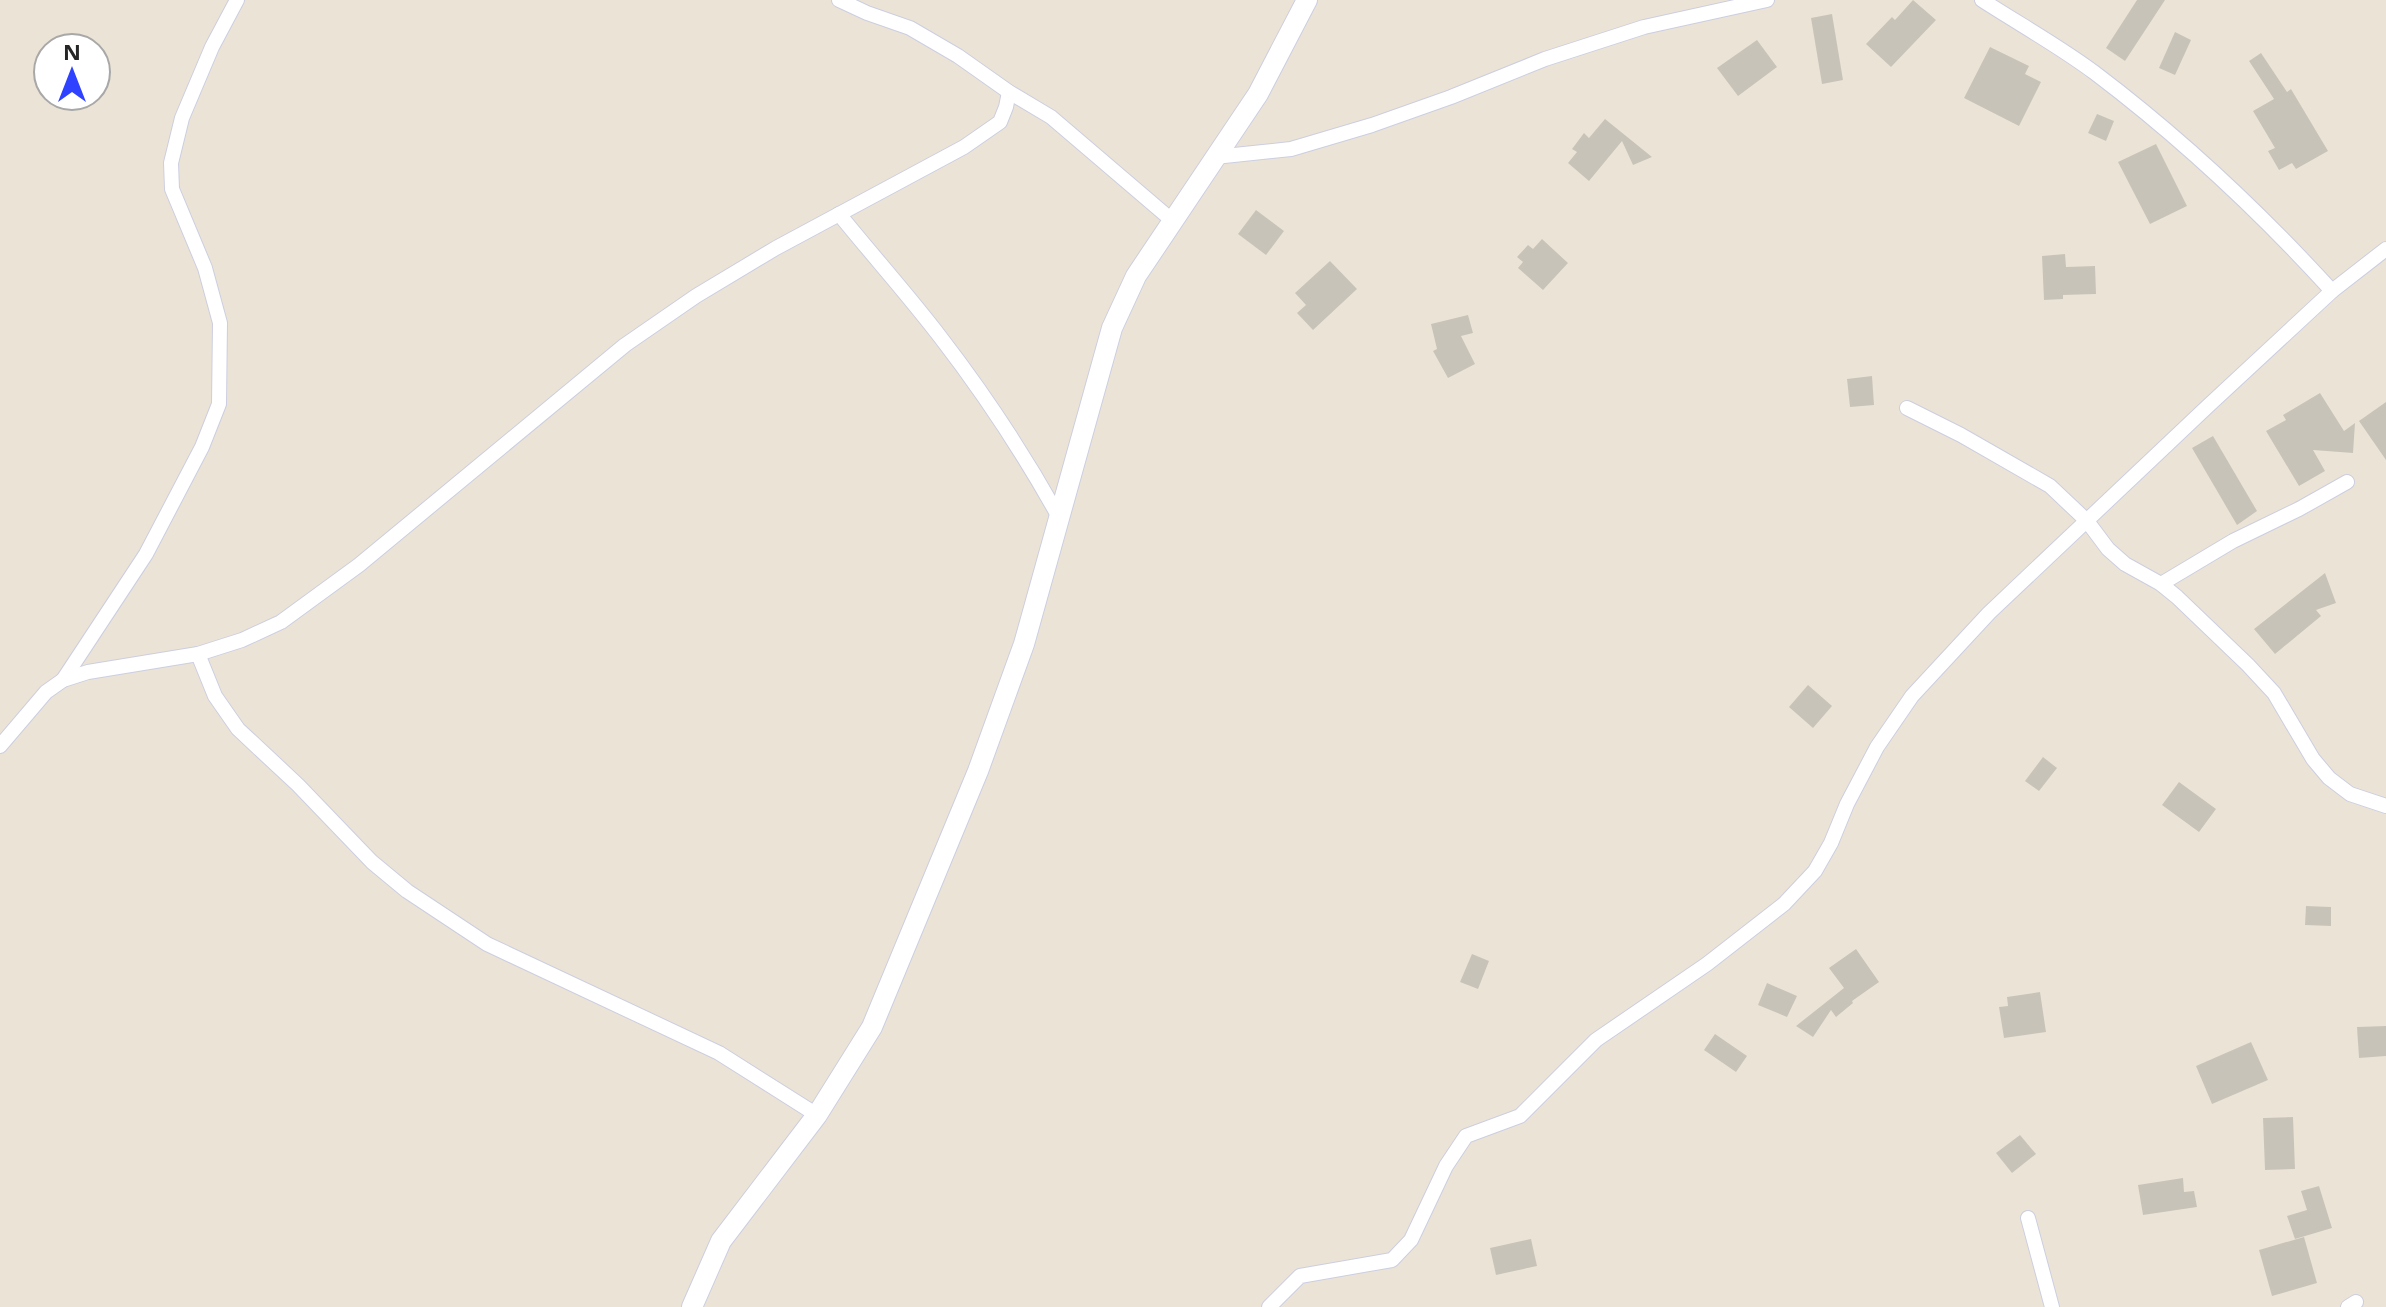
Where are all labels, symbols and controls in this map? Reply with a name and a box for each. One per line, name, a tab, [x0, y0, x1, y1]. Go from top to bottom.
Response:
north arrow	[32, 32, 112, 112]
text: N	[63, 36, 81, 66]

